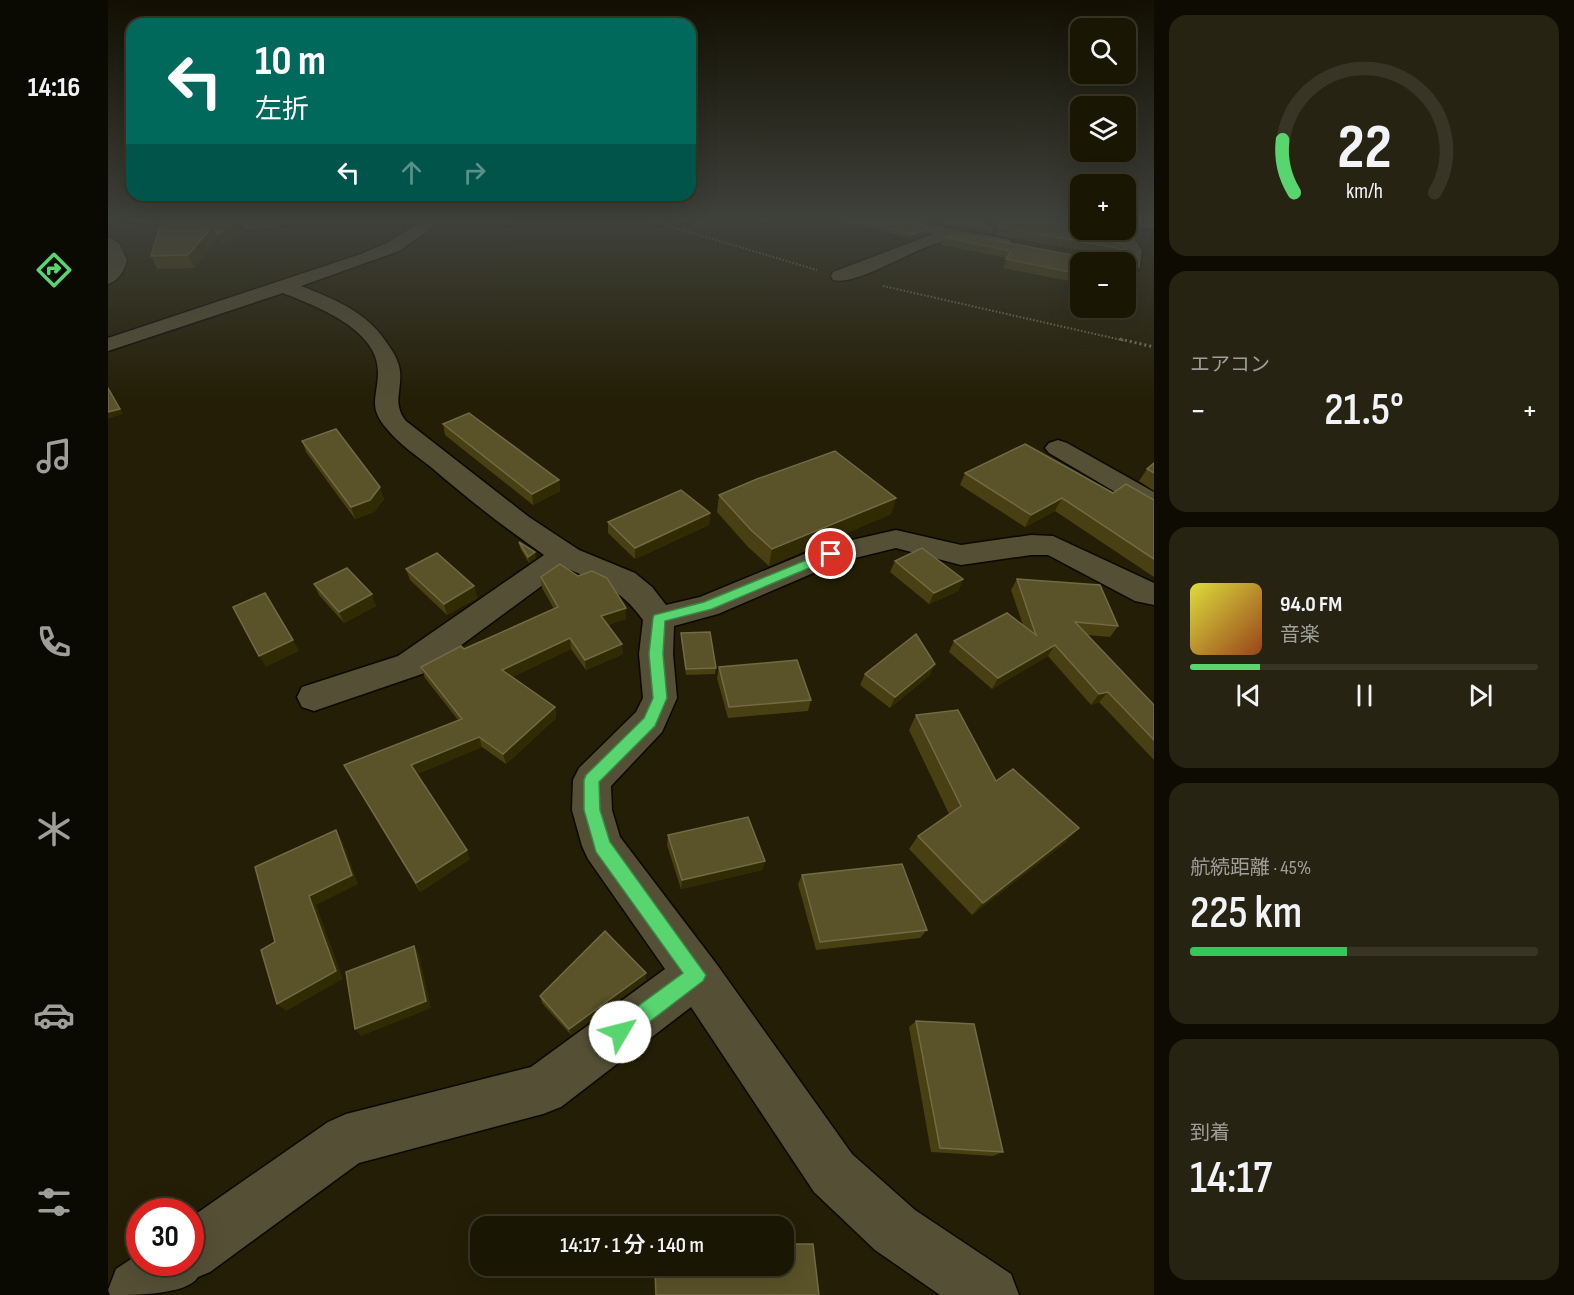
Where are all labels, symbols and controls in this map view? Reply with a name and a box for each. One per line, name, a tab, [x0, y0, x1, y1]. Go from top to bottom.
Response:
map controls	[1070, 18, 1136, 318]
button: search	[1070, 18, 1136, 84]
text: 10 m	[255, 36, 326, 87]
icon: left	[156, 42, 234, 120]
text: 14:16	[28, 72, 80, 104]
text: 左折	[255, 94, 309, 126]
button: layers	[1070, 96, 1136, 162]
text: 22	[1337, 111, 1391, 186]
icon: left	[332, 156, 365, 189]
icon: ahead	[395, 156, 428, 189]
icon: right	[458, 156, 491, 189]
button: +	[1070, 174, 1136, 240]
text: km/h	[1345, 179, 1383, 204]
icon: directions	[33, 249, 75, 291]
button: −	[1070, 252, 1136, 318]
text: エアコン	[1190, 353, 1270, 377]
text: 21.5°	[1324, 383, 1404, 438]
text: −	[1190, 391, 1206, 431]
text: +	[1522, 391, 1538, 431]
icon: music	[33, 435, 75, 477]
pin	[805, 528, 856, 579]
icon: arrive	[814, 537, 847, 570]
text: 94.0 FM	[1280, 591, 1342, 618]
icon: phone	[33, 621, 75, 663]
text: 音楽	[1280, 623, 1320, 647]
icon: previous	[1232, 679, 1265, 712]
icon: pause	[1348, 679, 1381, 712]
icon: next	[1464, 679, 1497, 712]
icon: climate	[33, 808, 75, 850]
text: 航続距離 · 45%	[1190, 856, 1311, 880]
text: 225 km	[1190, 886, 1302, 941]
icon: car	[33, 994, 75, 1036]
position arrow	[588, 1000, 652, 1064]
text: 到着	[1190, 1121, 1230, 1145]
text: 14:17	[1190, 1151, 1272, 1206]
icon: filters	[33, 1181, 75, 1223]
speed limit sign: 30	[126, 1198, 204, 1276]
text: 14:17 · 1 分 · 140 m	[560, 1232, 704, 1259]

